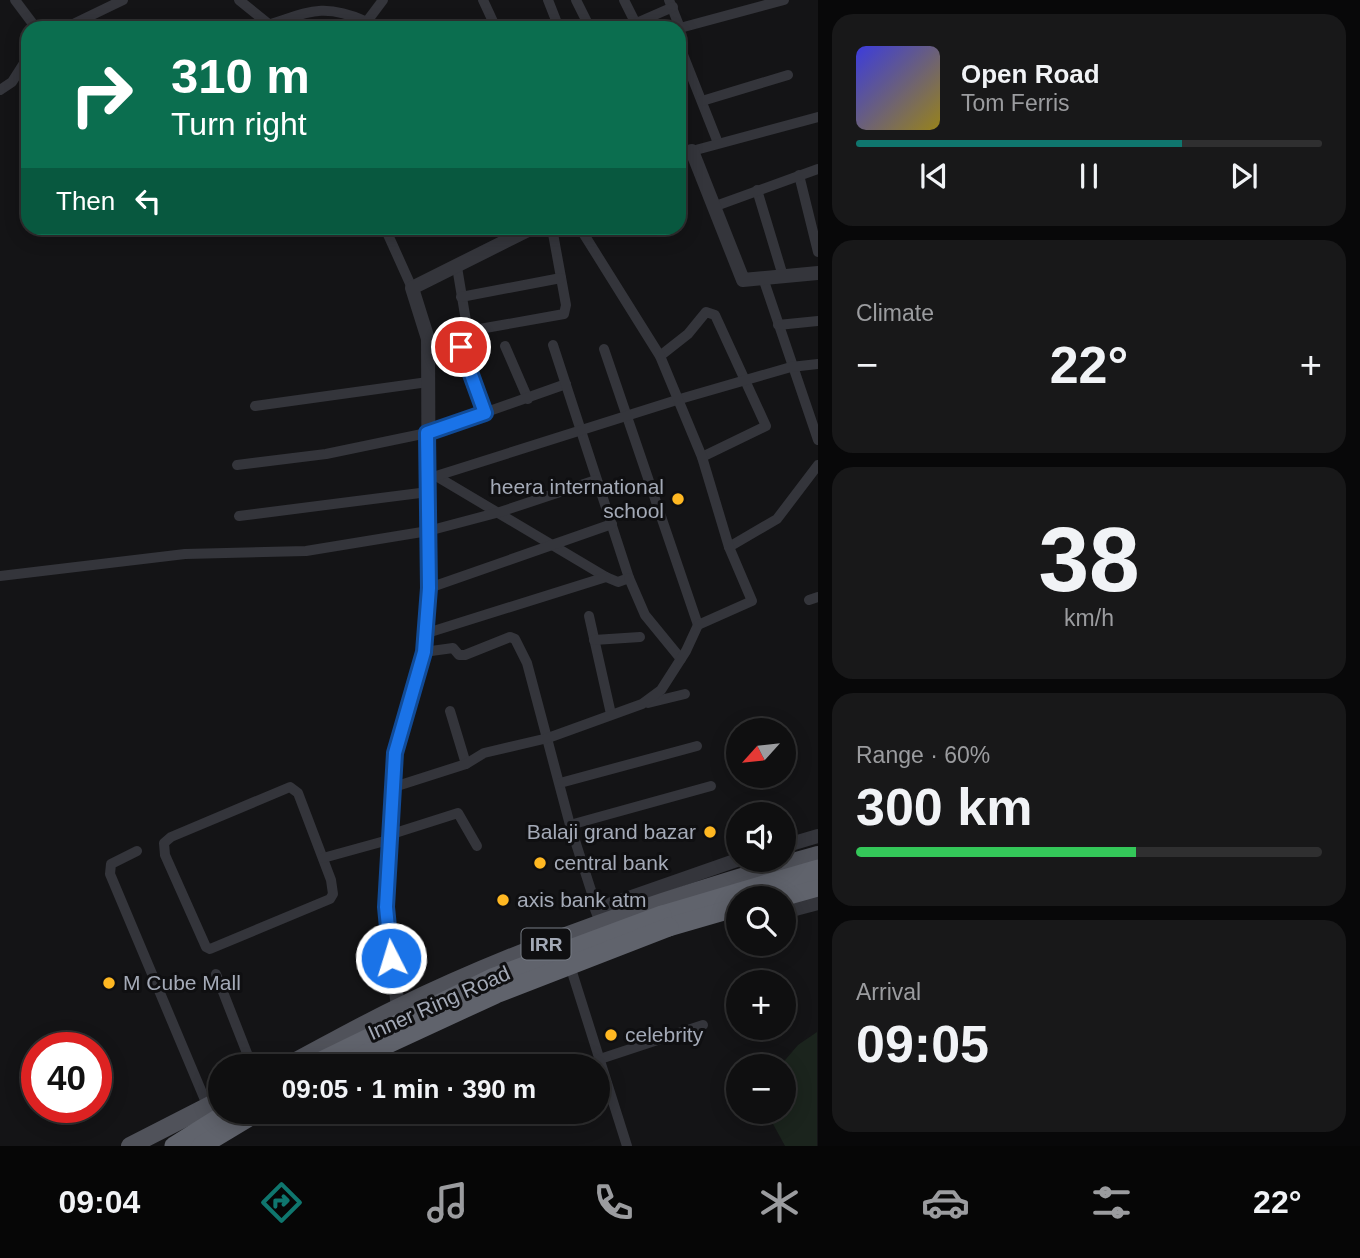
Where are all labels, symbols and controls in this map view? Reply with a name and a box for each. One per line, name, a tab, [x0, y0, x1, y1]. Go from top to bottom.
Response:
icon: right	[56, 49, 147, 140]
text: 310 m	[171, 49, 310, 103]
text: Open Road	[961, 59, 1100, 89]
text: Tom Ferris	[961, 90, 1070, 116]
text: Turn right	[171, 106, 307, 142]
icon: previous	[915, 157, 953, 195]
icon: pause	[1070, 157, 1108, 195]
icon: next	[1225, 157, 1263, 195]
icon: left	[129, 182, 167, 220]
text: Then	[56, 186, 115, 216]
text: Climate	[856, 300, 934, 326]
pin	[431, 317, 491, 377]
icon: arrive	[442, 328, 480, 366]
text: 22°	[1050, 336, 1128, 394]
text: −	[856, 344, 878, 386]
text: +	[1300, 344, 1322, 386]
place label: heera international school	[490, 475, 664, 522]
marker: heera international school	[670, 491, 686, 507]
text: 38	[1038, 509, 1140, 610]
text: km/h	[1064, 605, 1114, 631]
north arrow	[726, 718, 796, 788]
map controls	[726, 718, 796, 1124]
text: Range · 60%	[856, 742, 990, 768]
text: 300 km	[856, 778, 1032, 836]
button: sound	[726, 802, 796, 872]
place label: Balaji grand bazar	[527, 820, 696, 843]
marker: Balaji grand bazar	[702, 824, 718, 840]
place label: central bank	[554, 851, 669, 874]
marker: central bank	[532, 855, 548, 871]
button: search	[726, 886, 796, 956]
place label: axis bank atm	[517, 888, 647, 911]
marker: axis bank atm	[495, 892, 511, 908]
position arrow	[354, 921, 428, 995]
road number: IRR	[522, 928, 570, 960]
street label: Inner Ring Road	[364, 961, 513, 1044]
button: +	[726, 970, 796, 1040]
place label: M Cube Mall	[123, 971, 241, 994]
marker: M Cube Mall	[101, 975, 117, 991]
text: Arrival	[856, 979, 921, 1005]
text: 09:05	[856, 1015, 989, 1073]
place label: celebrity	[625, 1023, 704, 1046]
marker: celebrity	[603, 1027, 619, 1043]
speed limit sign: 40	[21, 1032, 112, 1123]
button: −	[726, 1054, 796, 1124]
text: 09:05 · 1 min · 390 m	[282, 1074, 536, 1104]
icon: directions	[257, 1178, 306, 1227]
icon: music	[423, 1178, 472, 1227]
icon: phone	[589, 1178, 638, 1227]
icon: climate	[755, 1178, 804, 1227]
icon: car	[921, 1178, 970, 1227]
icon: filters	[1087, 1178, 1136, 1227]
text: 09:04	[58, 1184, 140, 1220]
text: 22°	[1253, 1184, 1302, 1220]

